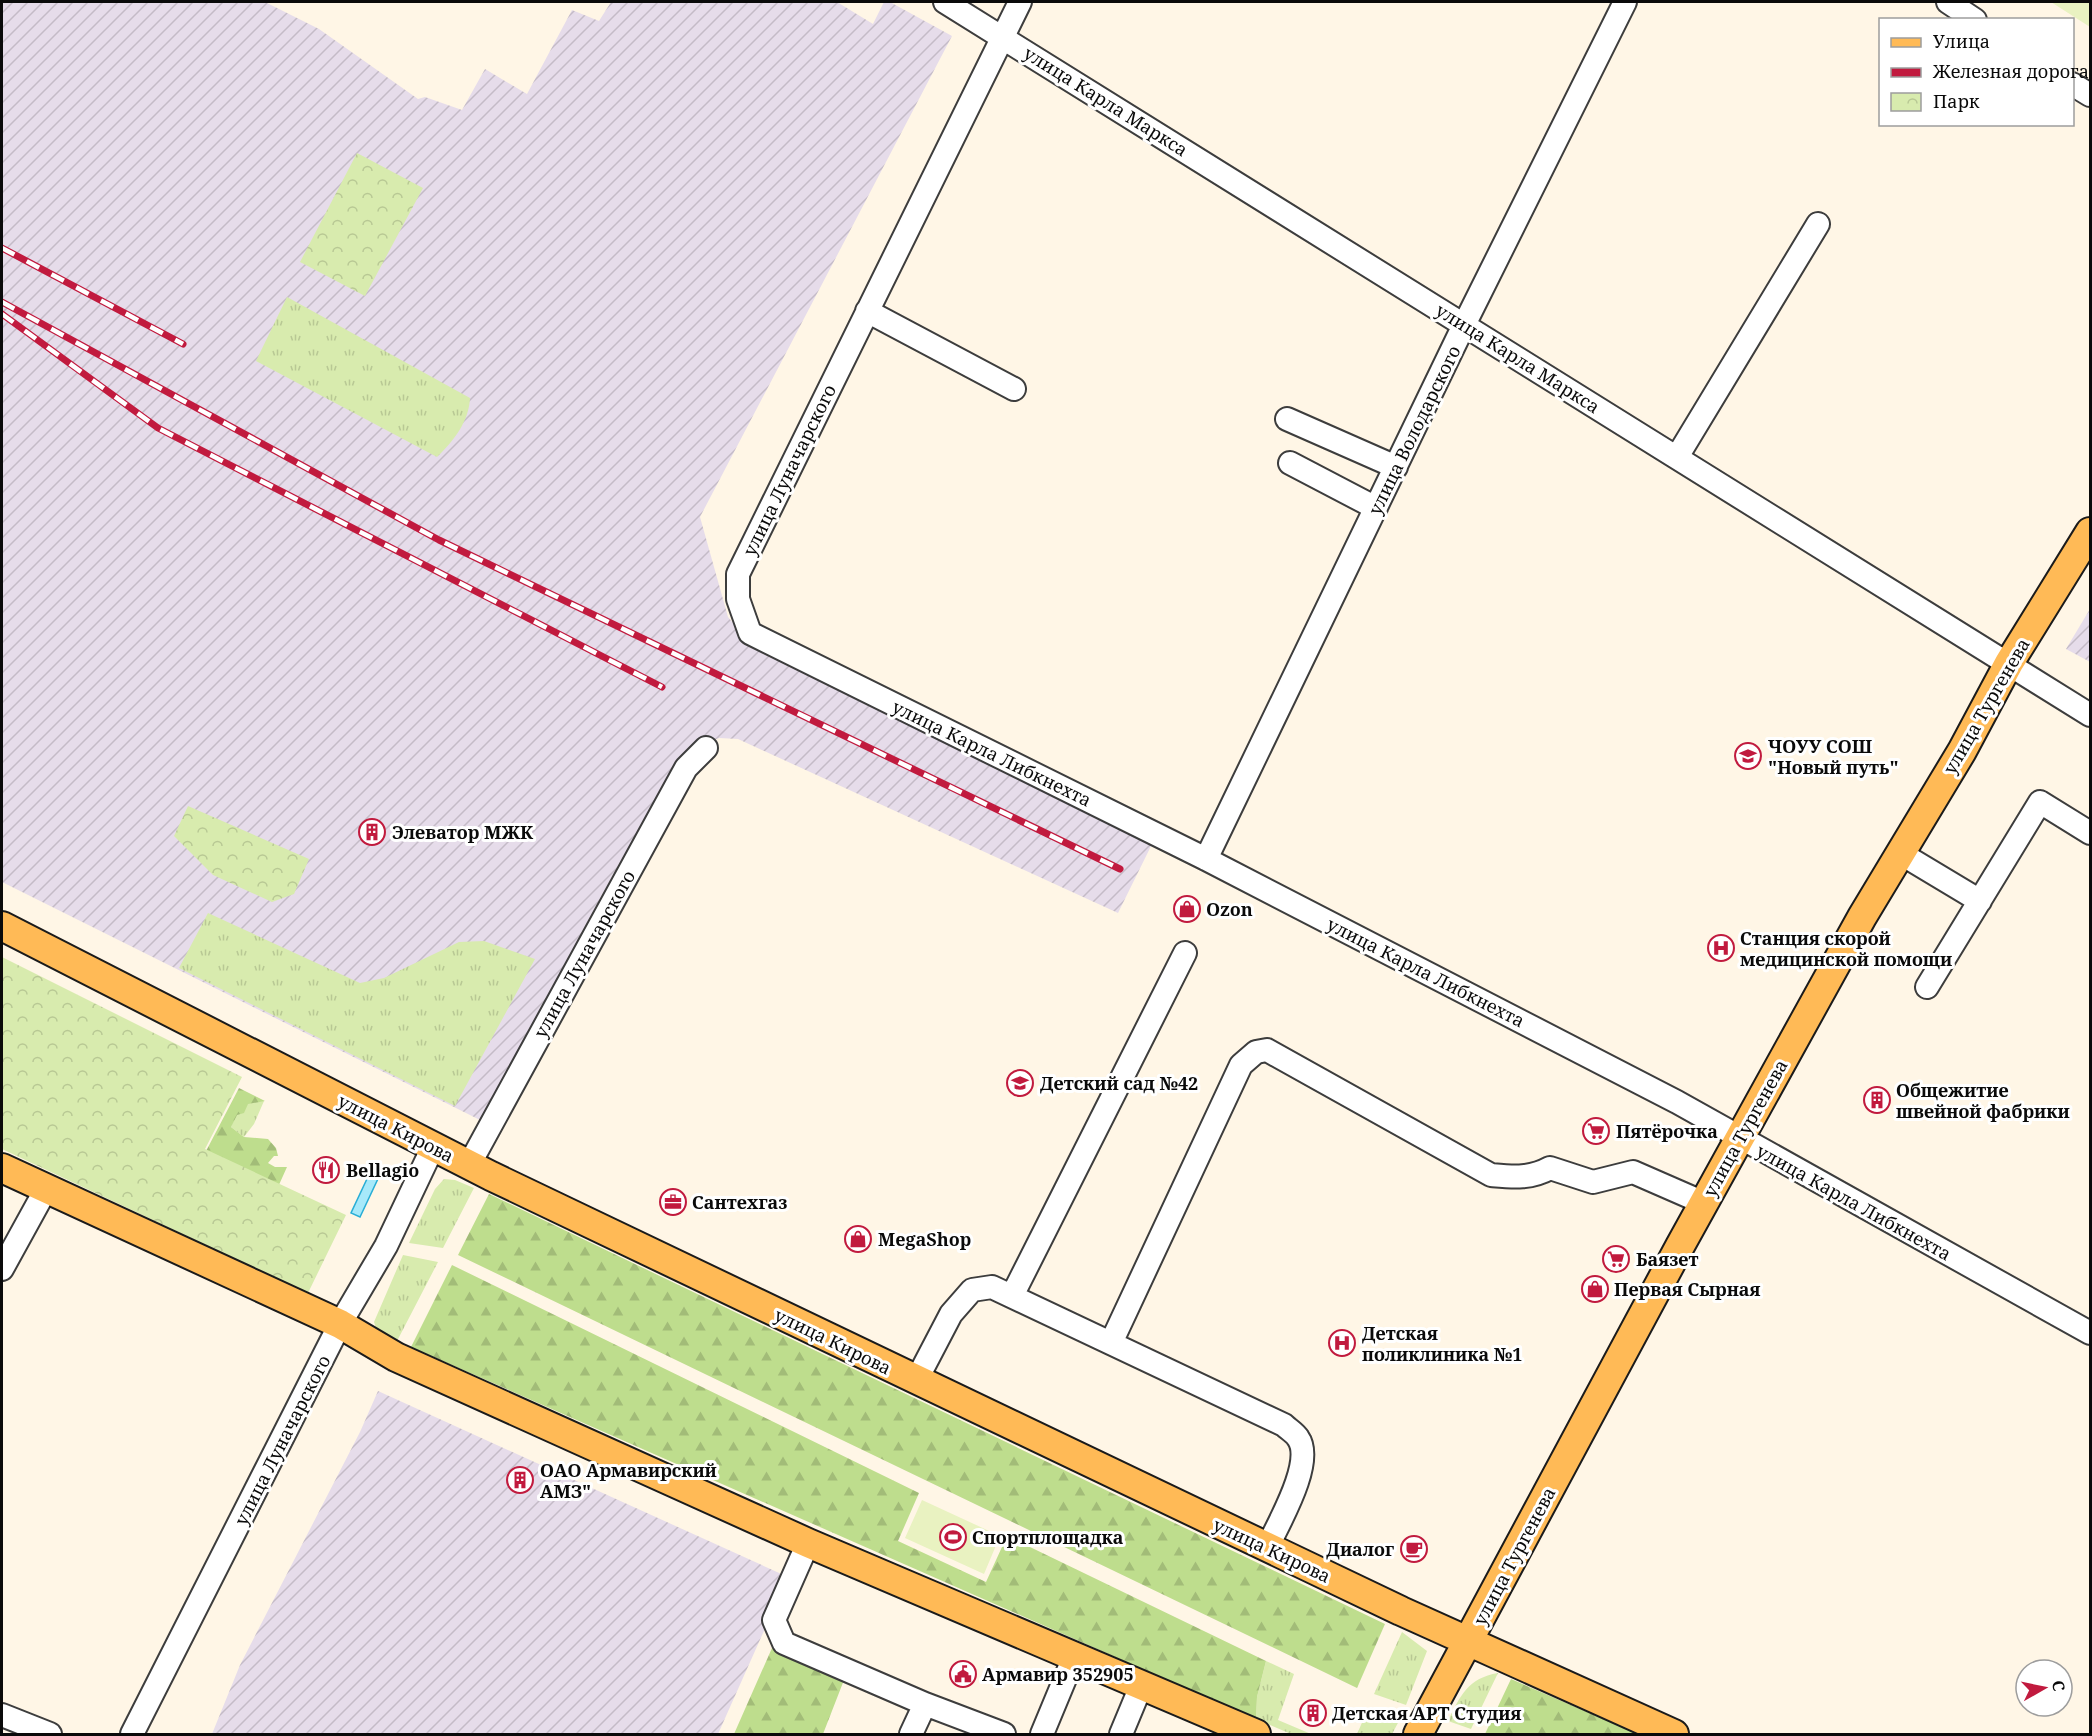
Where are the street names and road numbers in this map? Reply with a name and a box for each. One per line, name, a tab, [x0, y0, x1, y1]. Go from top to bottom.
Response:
street label: улица Карла Маркса	[1019, 41, 1193, 161]
street label: улица Карла Маркса	[1431, 298, 1605, 418]
street label: улица Володарского	[1363, 341, 1465, 519]
street label: улица Луначарского	[737, 380, 841, 560]
street label: улица Тургенева	[1937, 634, 2035, 778]
street label: улица Карла Либкнехта	[888, 694, 1096, 812]
street label: улица Луначарского	[528, 866, 640, 1042]
street label: улица Карла Либкнехта	[1323, 912, 1529, 1032]
street label: улица Тургенева	[1697, 1055, 1793, 1201]
street label: улица Кирова	[334, 1088, 458, 1168]
street label: улица Карла Либкнехта	[1752, 1138, 1956, 1266]
street label: улица Кирова	[771, 1302, 895, 1380]
street label: улица Луначарского	[229, 1351, 335, 1529]
street label: улица Тургенева	[1467, 1483, 1561, 1629]
street label: улица Кирова	[1209, 1512, 1335, 1588]

